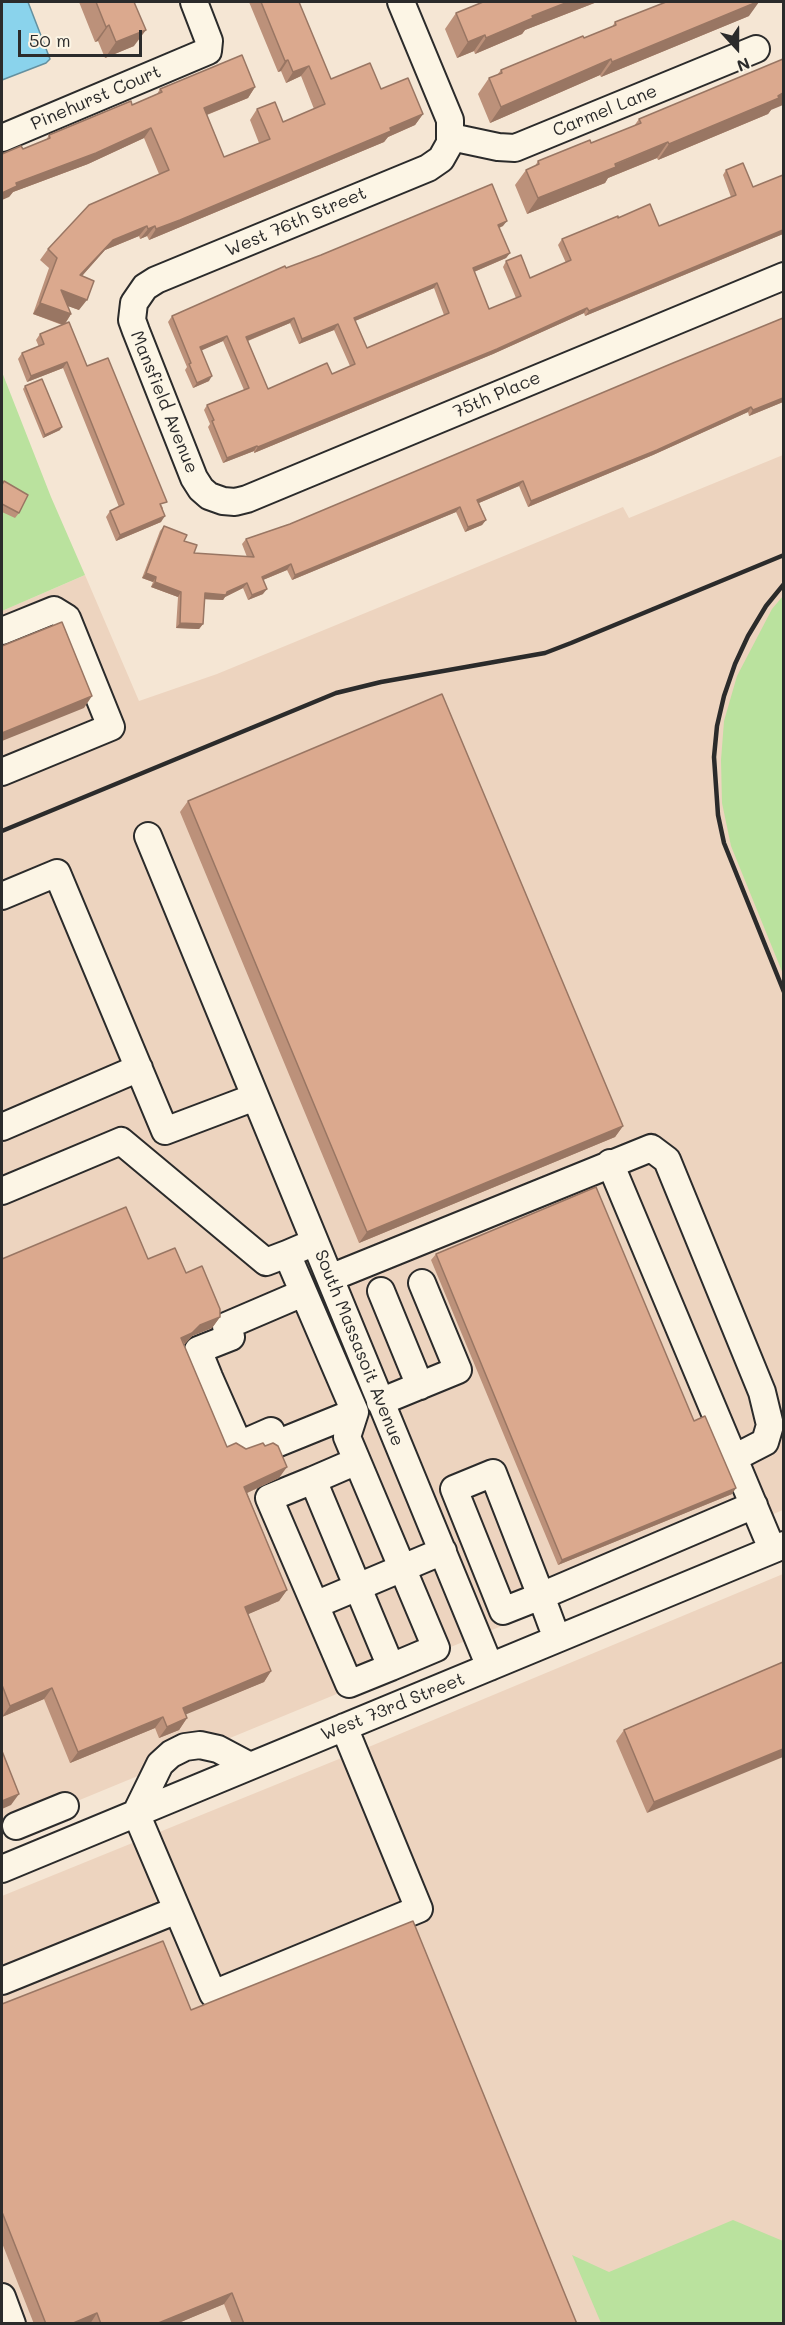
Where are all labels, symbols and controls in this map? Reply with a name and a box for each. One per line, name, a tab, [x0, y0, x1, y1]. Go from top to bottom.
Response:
scale bar	[21, 18, 146, 56]
north arrow	[707, 18, 767, 78]
text: 50 m	[29, 28, 71, 52]
text: N	[734, 53, 753, 77]
street label: Pinehurst Court	[28, 61, 164, 135]
street label: Carmel Lane	[550, 80, 660, 142]
street label: West 76th Street	[222, 182, 370, 262]
street label: Mansfield Avenue	[126, 328, 202, 476]
street label: 75th Place	[450, 367, 544, 423]
street label: South Massasoit Avenue	[310, 1247, 408, 1449]
street label: West 73rd Street	[318, 1668, 468, 1746]

